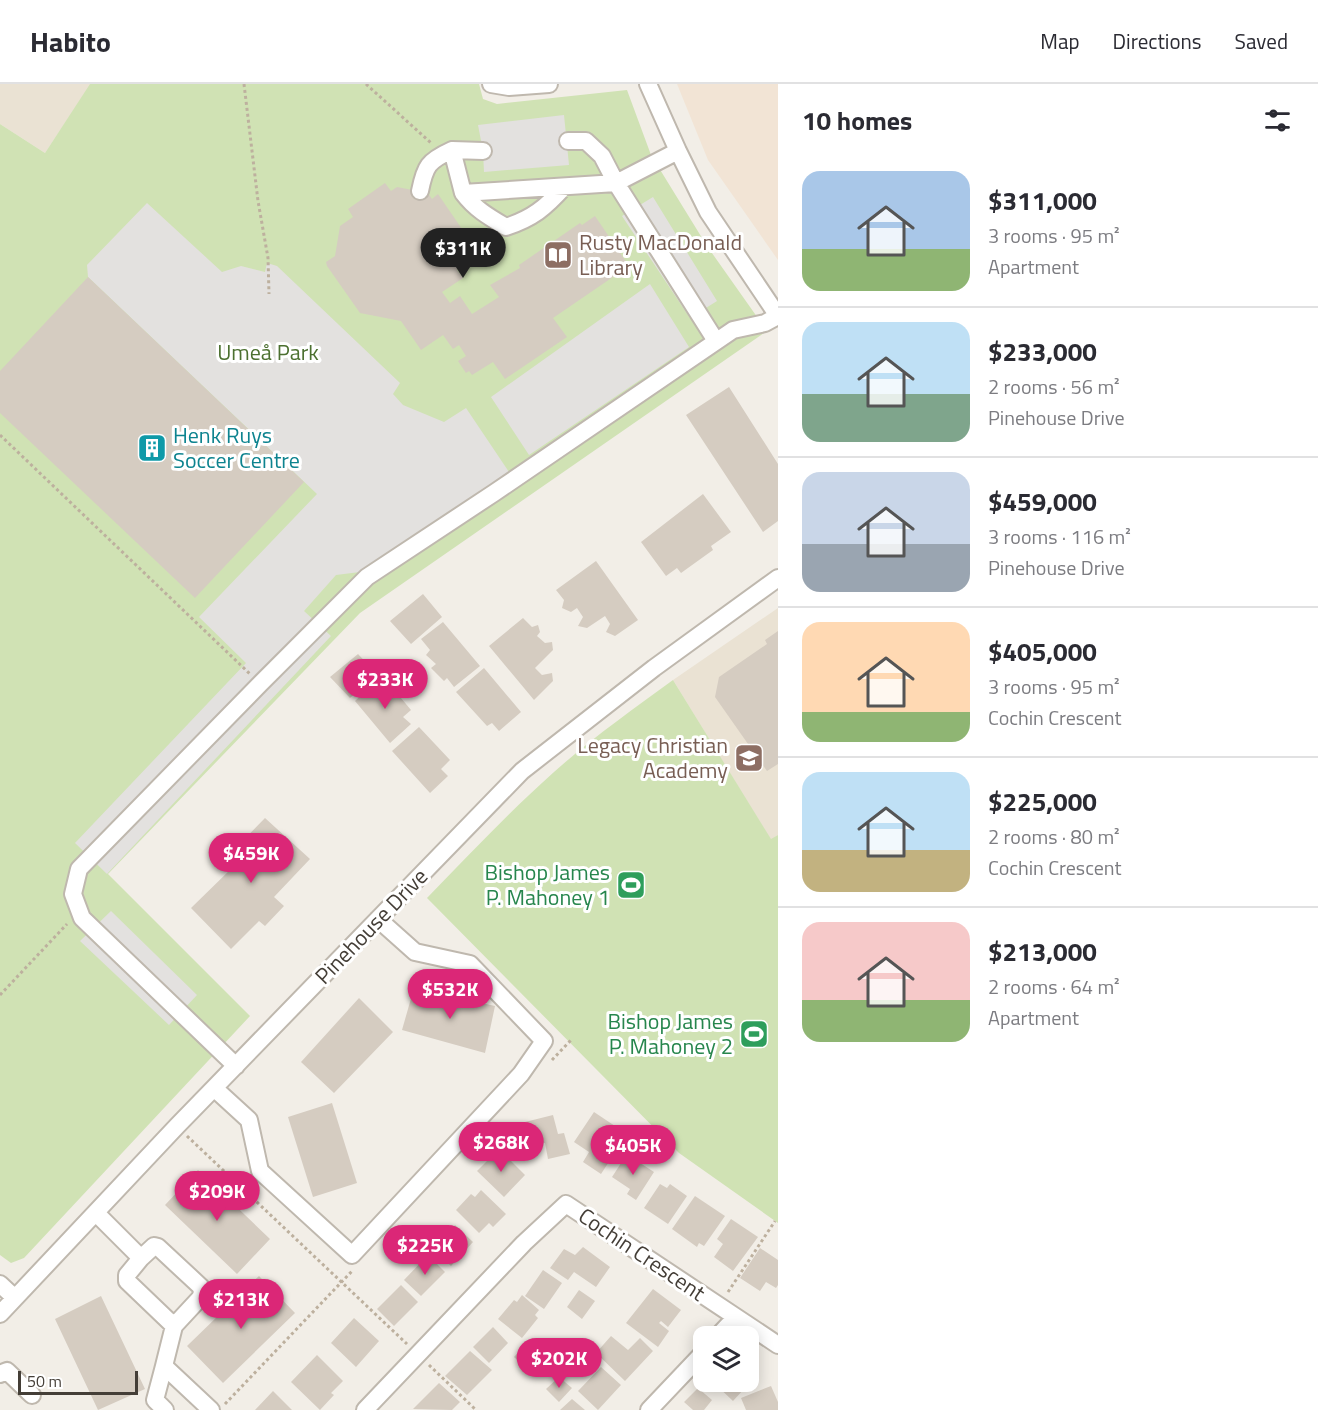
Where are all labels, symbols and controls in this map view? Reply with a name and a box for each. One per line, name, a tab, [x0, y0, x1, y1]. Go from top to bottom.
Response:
text: Habito	[30, 20, 111, 63]
text: Map	[1040, 25, 1080, 57]
text: Directions	[1113, 25, 1202, 57]
text: Saved	[1235, 25, 1288, 57]
text: 10 homes	[802, 101, 912, 140]
icon: filters	[1261, 104, 1294, 137]
text: $311,000	[988, 181, 1097, 220]
icon: home	[850, 195, 922, 267]
text: 3 rooms · 95 m²	[988, 220, 1120, 251]
place label: Rusty MacDonald Library	[579, 225, 742, 284]
pin: $311K	[421, 228, 505, 279]
text: $311K	[435, 232, 491, 263]
library icon: Rusty MacDonald Library	[542, 239, 574, 271]
text: Apartment	[988, 251, 1079, 282]
text: $233,000	[988, 332, 1097, 371]
park label: Umeå Park	[217, 335, 319, 369]
icon: home	[850, 346, 922, 418]
text: 2 rooms · 56 m²	[988, 371, 1120, 402]
text: Pinehouse Drive	[988, 402, 1125, 433]
place label: Henk Ruys Soccer Centre	[173, 418, 300, 477]
building icon: Henk Ruys Soccer Centre	[136, 432, 168, 464]
text: $459,000	[988, 482, 1097, 521]
icon: home	[850, 496, 922, 568]
text: 3 rooms · 116 m²	[988, 521, 1131, 552]
text: Pinehouse Drive	[988, 552, 1125, 583]
text: $405,000	[988, 632, 1097, 671]
icon: home	[850, 646, 922, 718]
pin: $233K	[343, 659, 427, 710]
text: $233K	[357, 663, 413, 694]
text: 3 rooms · 95 m²	[988, 671, 1120, 702]
text: Cochin Crescent	[988, 702, 1122, 733]
place label: Legacy Christian Academy	[577, 728, 728, 787]
school or university icon: Legacy Christian Academy	[733, 742, 765, 774]
text: $225,000	[988, 782, 1097, 821]
icon: home	[850, 796, 922, 868]
text: 2 rooms · 80 m²	[988, 821, 1120, 852]
pin: $459K	[209, 833, 293, 884]
text: $459K	[223, 837, 279, 868]
text: Cochin Crescent	[988, 852, 1122, 883]
place label: Bishop James P. Mahoney 1	[484, 855, 610, 914]
street label: Pinehouse Drive	[307, 860, 435, 992]
sports icon: Bishop James P. Mahoney 1	[615, 869, 647, 901]
text: $213,000	[988, 932, 1097, 971]
icon: home	[850, 946, 922, 1018]
pin: $532K	[408, 969, 492, 1020]
text: 2 rooms · 64 m²	[988, 971, 1120, 1002]
text: $532K	[422, 973, 478, 1004]
text: Apartment	[988, 1002, 1079, 1033]
place label: Bishop James P. Mahoney 2	[607, 1004, 733, 1063]
sports icon: Bishop James P. Mahoney 2	[738, 1018, 770, 1050]
pin: $268K	[459, 1122, 543, 1173]
pin: $405K	[591, 1125, 675, 1176]
text: $268K	[473, 1126, 529, 1157]
text: $405K	[605, 1129, 661, 1160]
pin: $209K	[175, 1171, 259, 1222]
text: $209K	[189, 1175, 245, 1206]
street label: Cochin Crescent	[572, 1199, 713, 1309]
pin: $225K	[383, 1225, 467, 1276]
text: $225K	[397, 1229, 453, 1260]
pin: $213K	[199, 1279, 283, 1330]
text: $213K	[213, 1283, 269, 1314]
map controls	[693, 1326, 759, 1392]
button: layers	[693, 1326, 759, 1392]
pin: $202K	[517, 1338, 601, 1389]
text: $202K	[531, 1342, 587, 1373]
scale bar	[18, 1368, 138, 1396]
text: 50 m	[27, 1369, 62, 1393]

